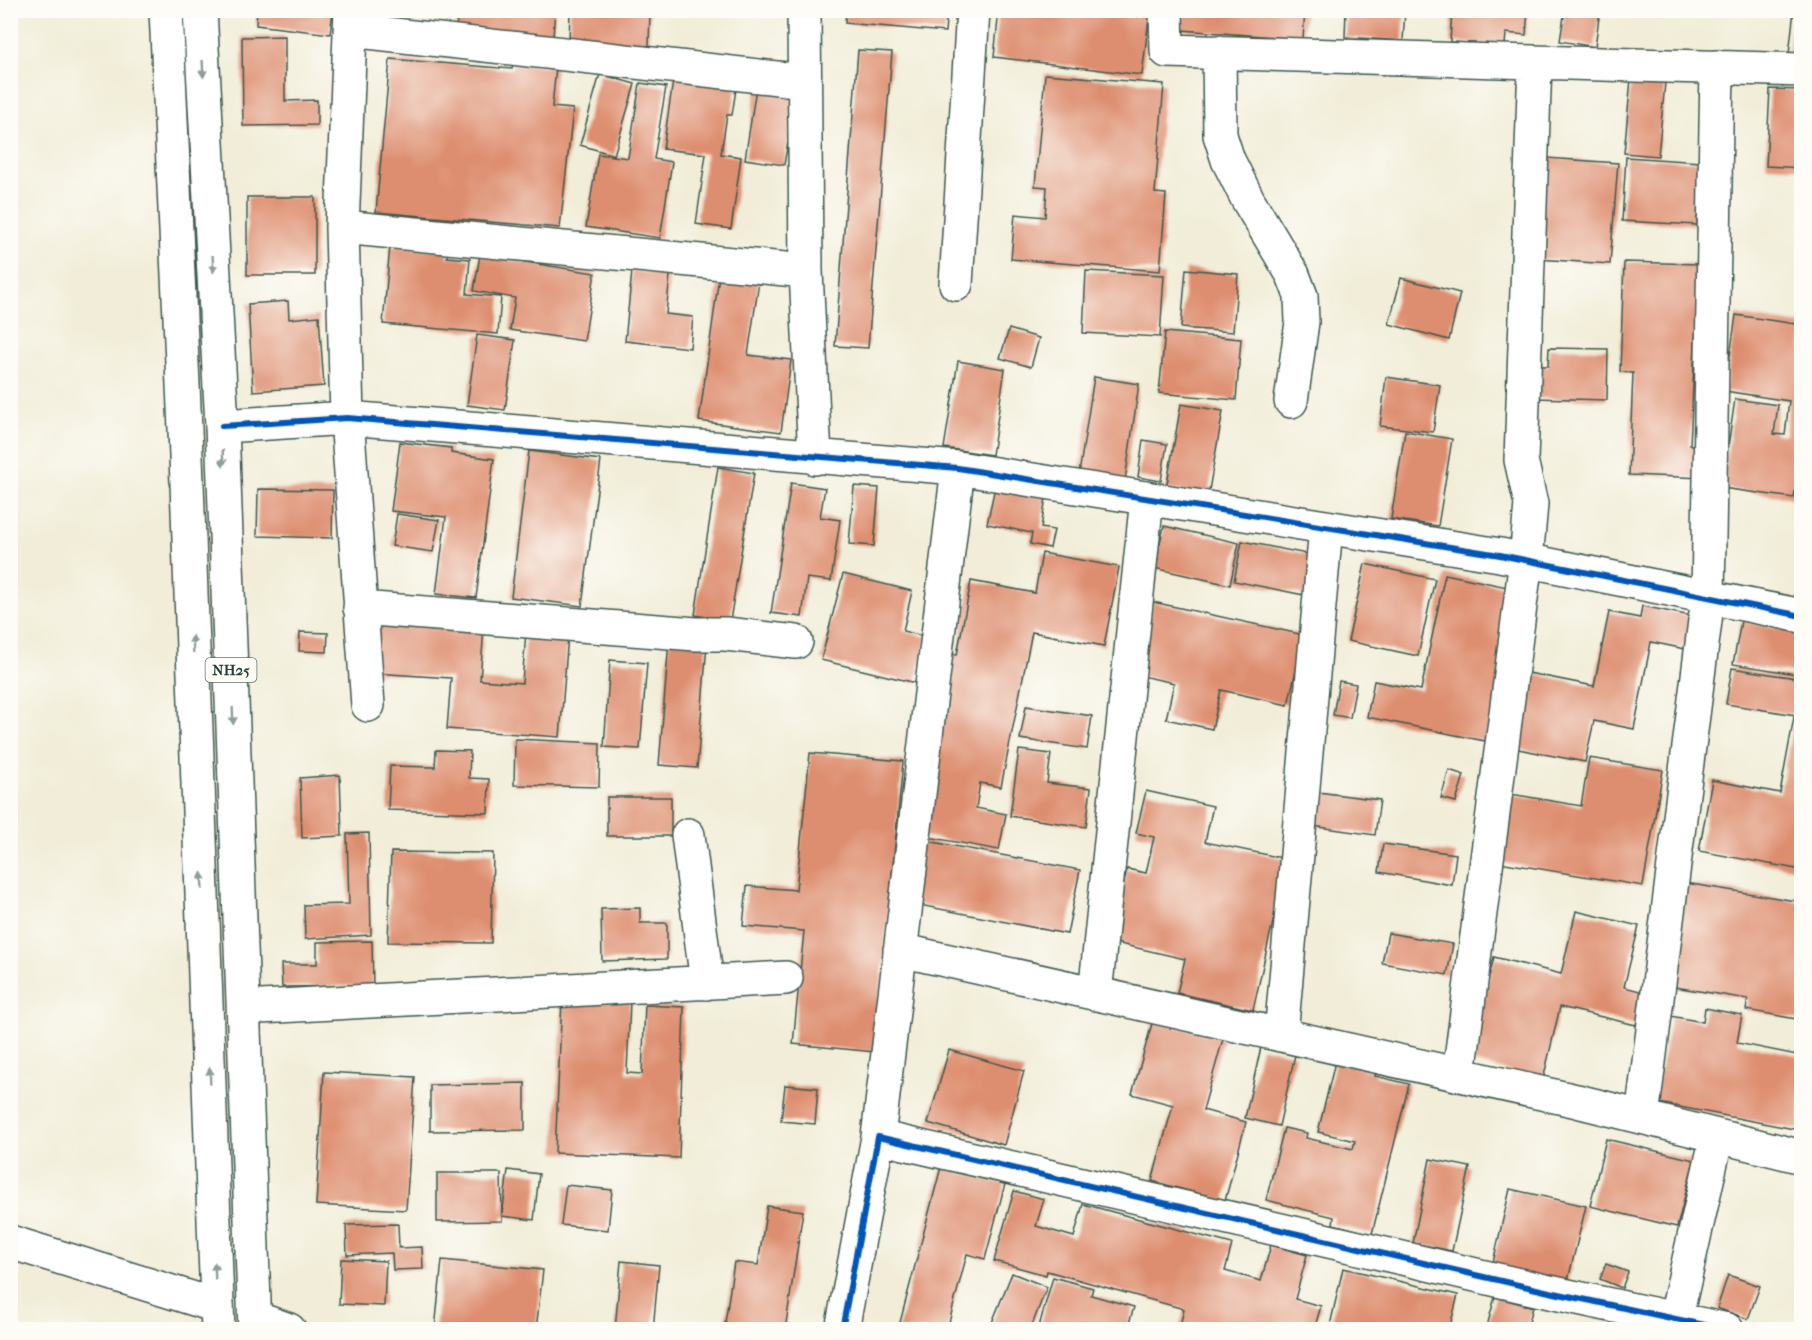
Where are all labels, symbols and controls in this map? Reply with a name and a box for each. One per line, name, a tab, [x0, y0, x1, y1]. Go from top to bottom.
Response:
one-way arrow	[198, 59, 207, 78]
one-way arrow	[209, 254, 218, 273]
one-way arrow	[219, 449, 228, 468]
one-way arrow	[188, 635, 197, 654]
road number: NH25	[206, 658, 256, 682]
one-way arrow	[229, 707, 238, 726]
one-way arrow	[197, 872, 206, 891]
one-way arrow	[205, 1067, 214, 1086]
one-way arrow	[211, 1262, 220, 1281]

